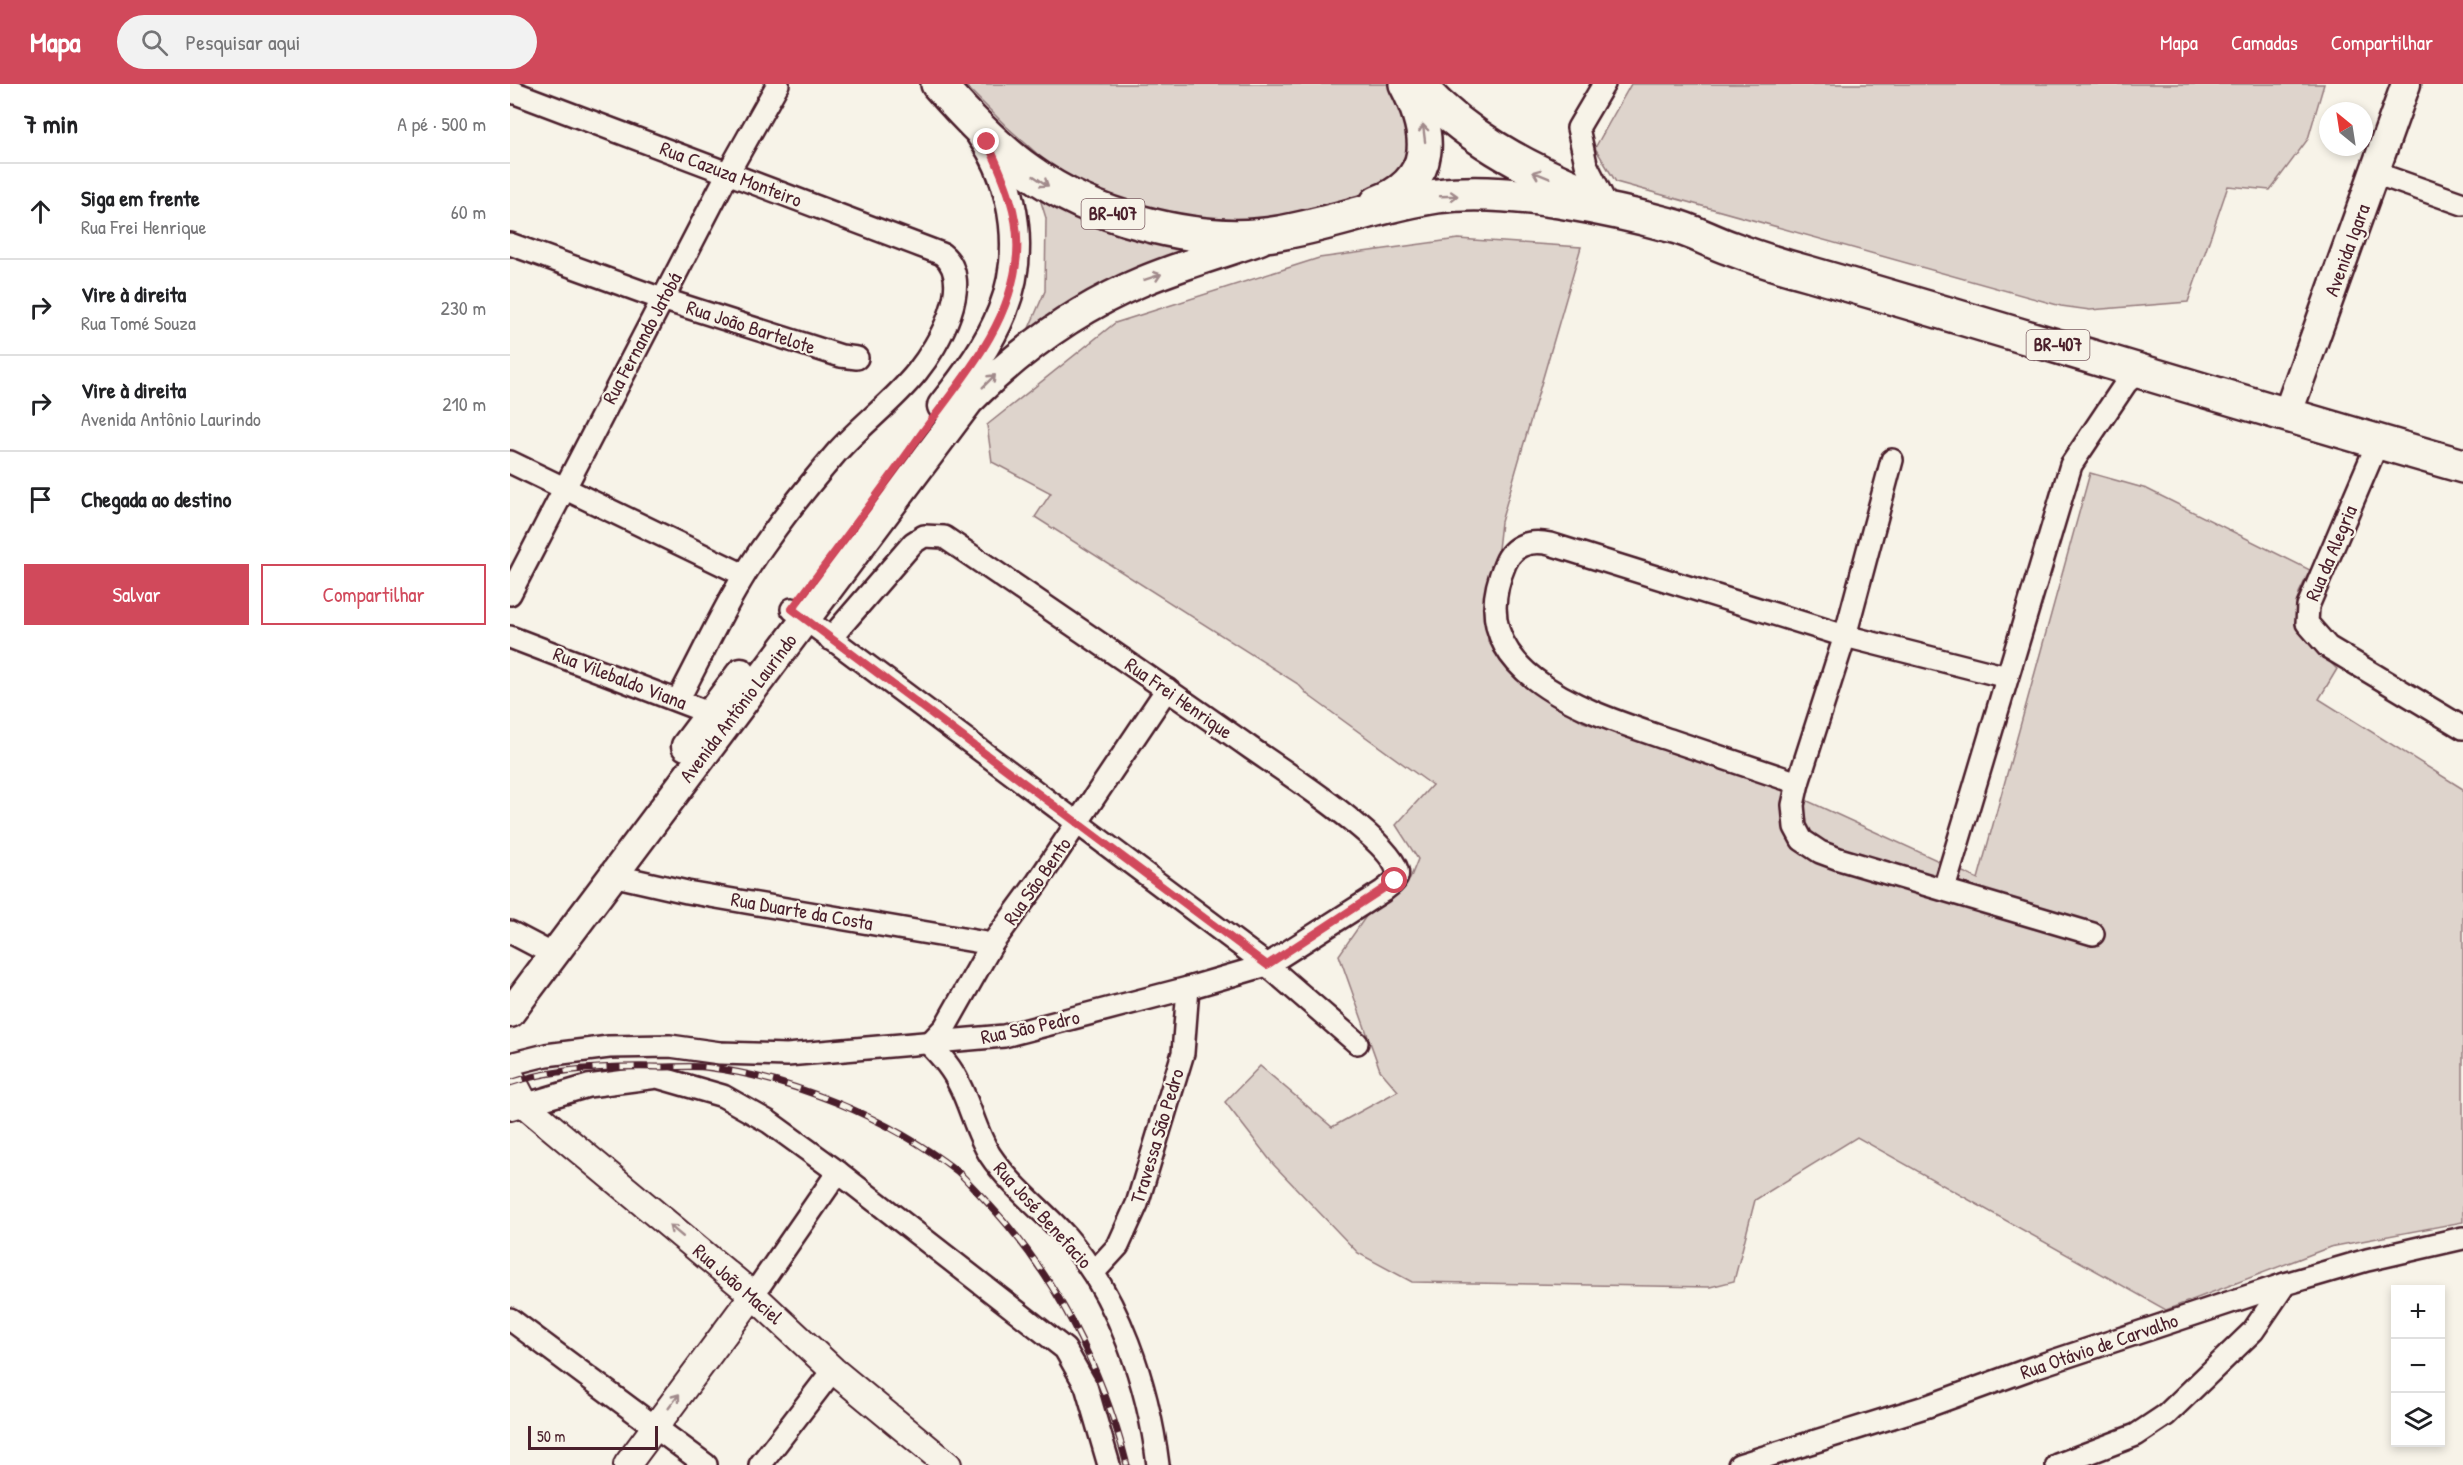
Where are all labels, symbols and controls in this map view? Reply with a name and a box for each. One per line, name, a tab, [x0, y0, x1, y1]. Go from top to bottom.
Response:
search box	[117, 15, 537, 69]
text: Mapa	[30, 23, 81, 61]
icon: search	[138, 26, 171, 59]
text: Pesquisar aqui	[186, 27, 301, 57]
text: Mapa	[2160, 28, 2198, 57]
text: Camadas	[2231, 28, 2298, 57]
text: Compartilhar	[2331, 28, 2433, 57]
north arrow	[2319, 102, 2373, 156]
text: 7 min	[24, 106, 78, 141]
text: A pé · 500 m	[397, 110, 486, 137]
one-way arrow	[1418, 123, 1429, 143]
route end	[973, 128, 999, 154]
street label: Rua Cazuza Monteiro	[656, 134, 806, 213]
one-way arrow	[1533, 169, 1551, 180]
one-way arrow	[1033, 175, 1049, 187]
text: Siga em frente	[81, 183, 200, 213]
one-way arrow	[1438, 190, 1458, 201]
icon: ahead	[24, 195, 57, 228]
text: 60 m	[451, 198, 486, 225]
road number: BR-407	[1082, 199, 1144, 229]
street label: Avenida Igara	[2317, 200, 2376, 300]
text: Rua Frei Henrique	[81, 213, 207, 240]
street label: Rua Fernando Jatobá	[596, 267, 688, 408]
one-way arrow	[1143, 271, 1162, 282]
text: Vire à direita	[81, 279, 186, 309]
icon: right	[24, 291, 57, 324]
street label: Rua João Bartelote	[683, 293, 819, 360]
text: 230 m	[441, 294, 486, 321]
text: Rua Tomé Souza	[81, 309, 196, 336]
road number: BR-407	[2026, 330, 2090, 360]
one-way arrow	[982, 373, 997, 388]
text: Vire à direita	[81, 375, 186, 405]
icon: right	[24, 387, 57, 420]
text: 210 m	[442, 390, 486, 417]
text: Avenida Antônio Laurindo	[81, 405, 261, 432]
icon: arrive	[24, 483, 57, 516]
text: Chegada ao destino	[81, 484, 231, 514]
street label: Rua da Alegria	[2298, 501, 2363, 605]
button: Salvar	[24, 564, 249, 625]
button: Compartilhar	[261, 564, 486, 625]
street label: Avenida Antônio Laurindo	[673, 628, 802, 788]
street label: Rua Vilebaldo Viana	[550, 640, 691, 715]
street label: Rua Frei Henrique	[1120, 651, 1238, 745]
street label: Rua São Bento	[996, 831, 1077, 930]
route start	[1381, 867, 1407, 893]
street label: Rua Duarte da Costa	[729, 885, 875, 936]
street label: Rua São Pedro	[978, 1003, 1082, 1050]
street label: Travessa São Pedro	[1123, 1065, 1190, 1207]
street label: Rua José Benefacio	[988, 1155, 1099, 1274]
one-way arrow	[668, 1224, 684, 1237]
street label: Rua João Maciel	[688, 1237, 789, 1331]
map controls	[2391, 1285, 2445, 1447]
button: +	[2391, 1285, 2445, 1339]
street label: Rua Otávio de Carvalho	[2016, 1306, 2181, 1385]
button: −	[2391, 1339, 2445, 1393]
one-way arrow	[668, 1393, 681, 1409]
button: layers	[2391, 1393, 2445, 1447]
scale bar	[528, 1423, 658, 1450]
text: 50 m	[537, 1425, 566, 1447]

